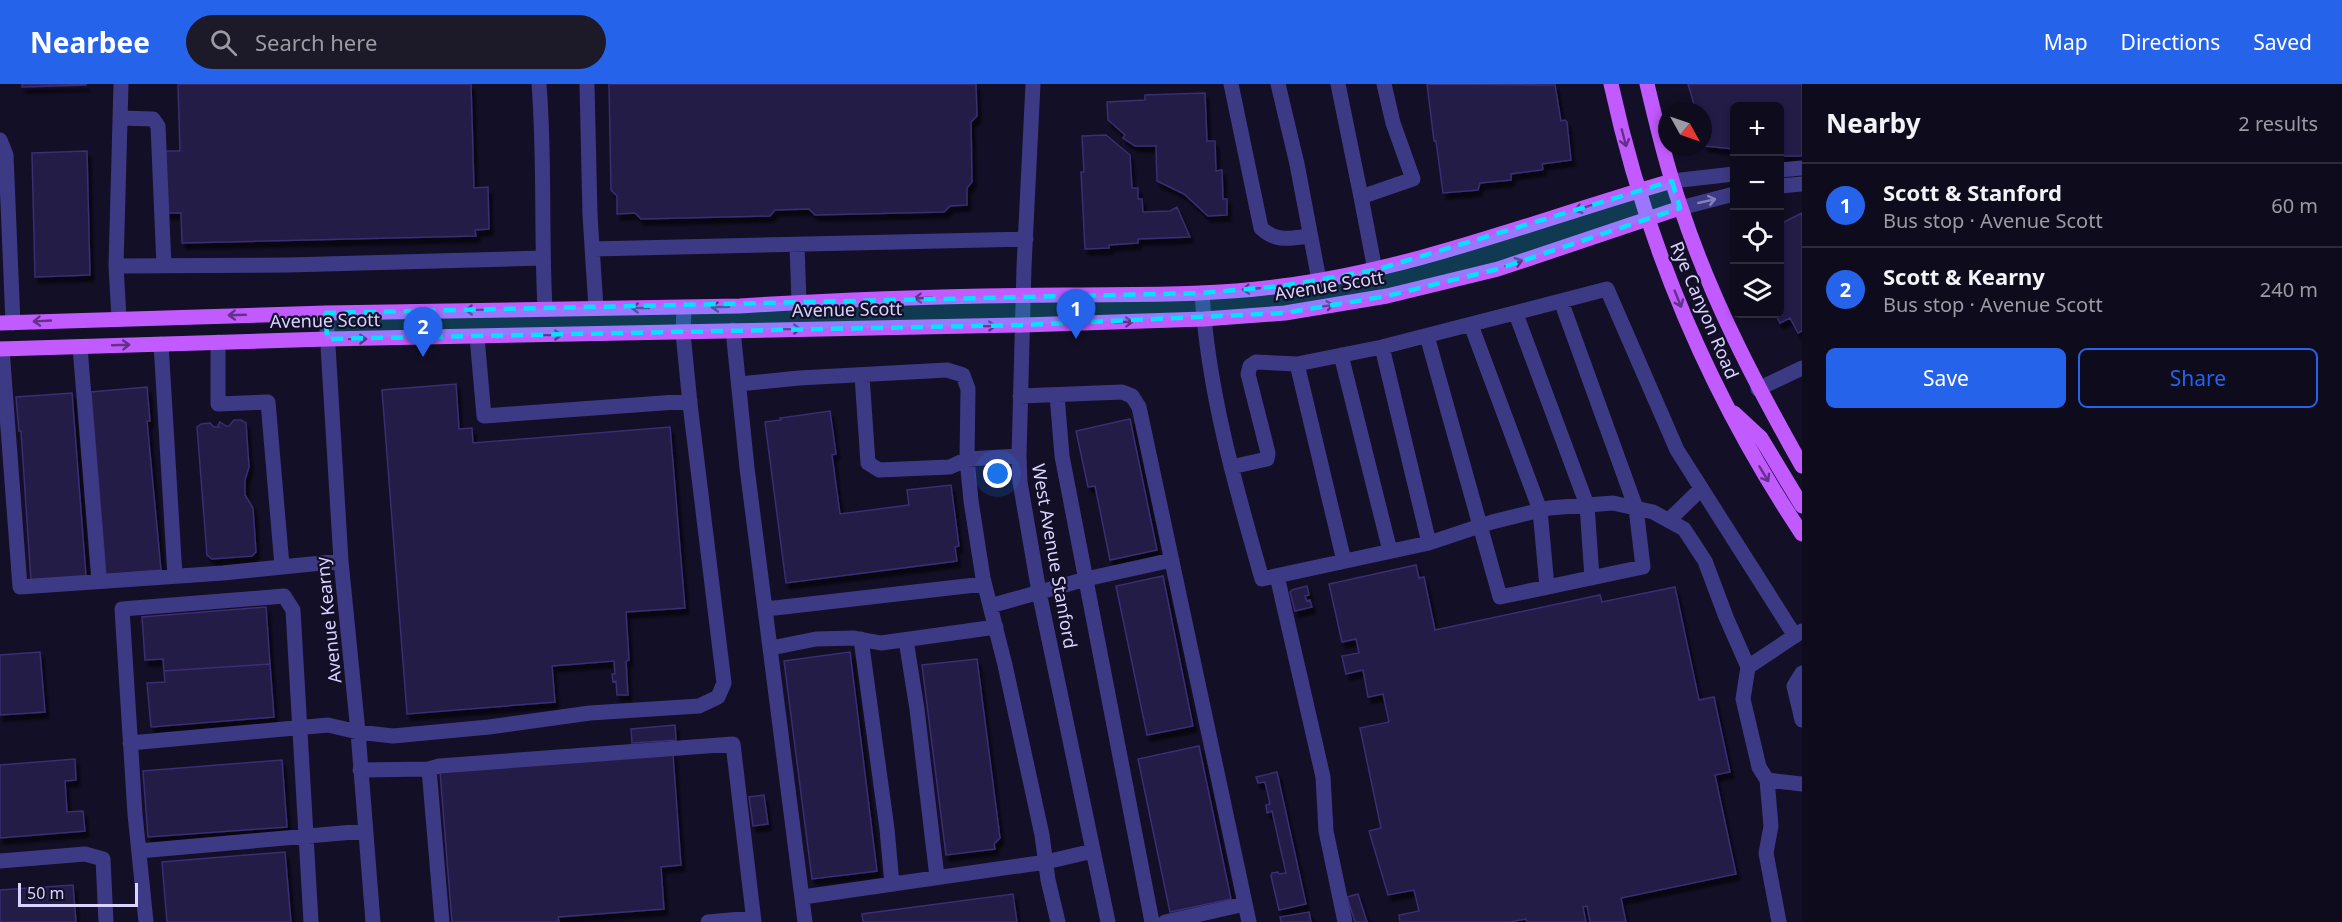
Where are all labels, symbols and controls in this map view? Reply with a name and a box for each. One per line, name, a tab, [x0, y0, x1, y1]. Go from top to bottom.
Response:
search box	[186, 15, 606, 69]
text: Nearbee	[30, 23, 150, 61]
icon: search	[207, 26, 240, 59]
text: Search here	[255, 27, 377, 57]
text: Map	[2044, 28, 2088, 56]
text: Directions	[2121, 28, 2220, 56]
text: Saved	[2253, 28, 2312, 56]
north arrow	[1658, 102, 1712, 156]
map controls	[1730, 102, 1784, 318]
button: +	[1730, 102, 1784, 156]
text: Nearby	[1826, 105, 1921, 141]
text: 2 results	[2238, 110, 2318, 137]
one-way arrow	[1619, 128, 1630, 147]
button: −	[1730, 156, 1784, 210]
text: Scott & Stanford	[1883, 177, 2062, 207]
text: 1	[1840, 192, 1851, 219]
text: 60 m	[2271, 192, 2318, 219]
one-way arrow	[1698, 194, 1717, 206]
one-way arrow	[1574, 204, 1593, 215]
text: Bus stop · Avenue Scott	[1883, 207, 2103, 234]
button: locate	[1730, 210, 1784, 264]
street label: Rye Canyon Road	[1665, 238, 1745, 382]
one-way arrow	[1504, 257, 1523, 268]
text: Scott & Kearny	[1883, 261, 2045, 291]
street label: Avenue Scott	[1273, 264, 1386, 305]
button: layers	[1730, 264, 1784, 318]
text: 2	[1840, 276, 1851, 303]
text: 240 m	[2260, 276, 2318, 303]
one-way arrow	[1242, 284, 1262, 295]
pin: 1	[1056, 290, 1096, 339]
one-way arrow	[1673, 290, 1684, 308]
text: Bus stop · Avenue Scott	[1883, 291, 2103, 318]
one-way arrow	[914, 293, 934, 304]
street label: Avenue Scott	[792, 296, 903, 322]
one-way arrow	[711, 301, 731, 313]
one-way arrow	[1314, 301, 1334, 312]
one-way arrow	[630, 302, 650, 314]
one-way arrow	[465, 305, 485, 316]
street label: Avenue Scott	[270, 307, 381, 333]
pin: 2	[404, 308, 442, 357]
one-way arrow	[228, 310, 248, 321]
one-way arrow	[33, 316, 53, 327]
one-way arrow	[1113, 316, 1133, 328]
one-way arrow	[976, 320, 996, 332]
one-way arrow	[781, 324, 801, 335]
one-way arrow	[543, 330, 563, 341]
one-way arrow	[348, 333, 368, 345]
one-way arrow	[111, 339, 131, 351]
button: Save	[1826, 348, 2066, 408]
button: Share	[2078, 348, 2318, 408]
your location	[983, 459, 1012, 488]
street label: West Avenue Stanford	[1027, 462, 1083, 650]
one-way arrow	[1759, 465, 1771, 482]
street label: Avenue Kearny	[309, 555, 347, 684]
scale bar	[18, 880, 138, 908]
text: 50 m	[27, 882, 64, 904]

